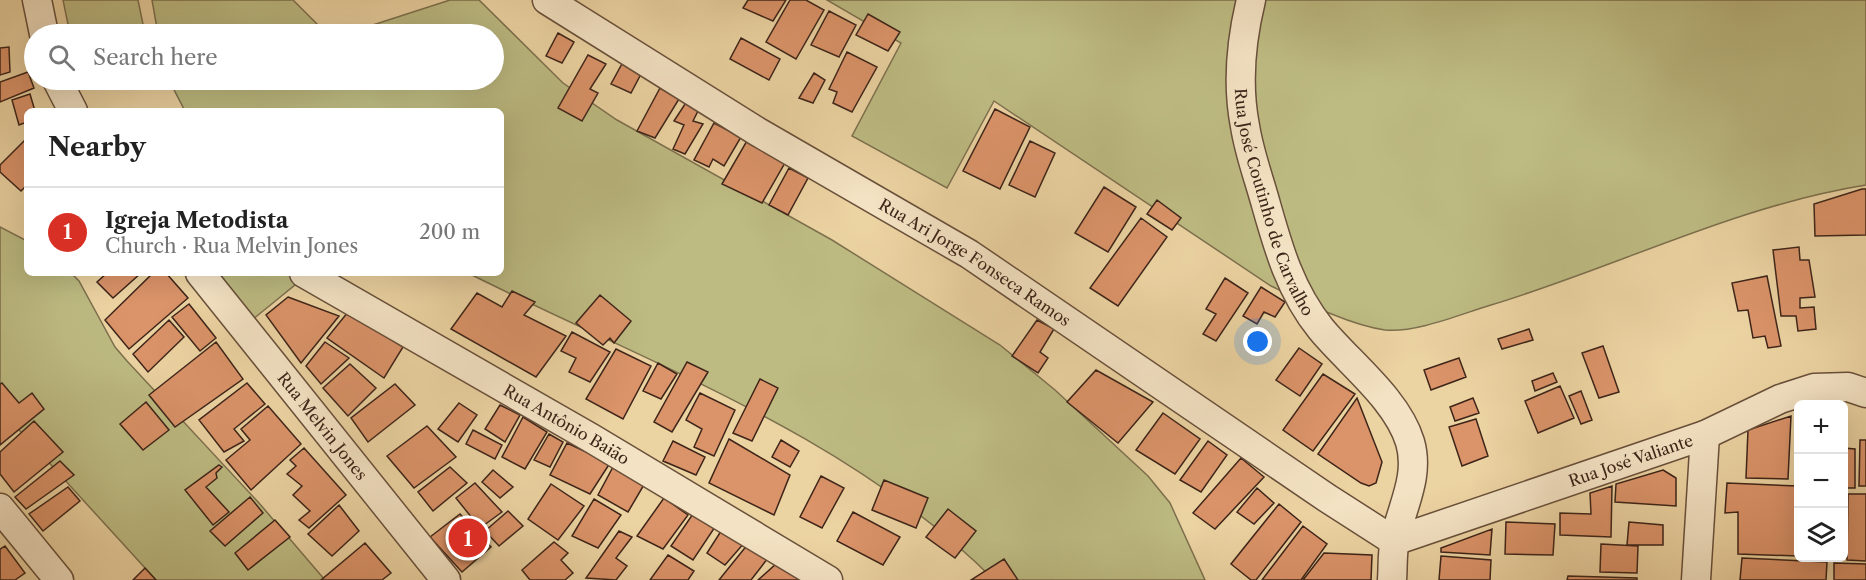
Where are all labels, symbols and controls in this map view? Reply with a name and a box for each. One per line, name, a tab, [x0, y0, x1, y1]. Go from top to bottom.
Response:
search box	[24, 24, 504, 90]
icon: search	[45, 41, 78, 74]
text: Search here	[93, 44, 218, 71]
street label: Rua José Coutinho de Carvalho	[1231, 88, 1318, 320]
text: Nearby	[48, 131, 146, 163]
street label: Rua Ari Jorge Fonseca Ramos	[876, 194, 1075, 330]
text: Igreja Metodista	[105, 207, 288, 234]
text: 1	[63, 220, 72, 244]
text: 200 m	[419, 220, 480, 244]
text: Church · Rua Melvin Jones	[105, 234, 358, 258]
your location	[1243, 327, 1272, 356]
street label: Rua Melvin Jones	[273, 368, 372, 484]
street label: Rua Antônio Baião	[500, 380, 633, 469]
map controls	[1794, 400, 1848, 562]
button: +	[1794, 400, 1848, 454]
street label: Rua José Valiante	[1566, 430, 1696, 491]
button: −	[1794, 454, 1848, 508]
button: layers	[1794, 508, 1848, 562]
pin: 1	[448, 516, 488, 560]

